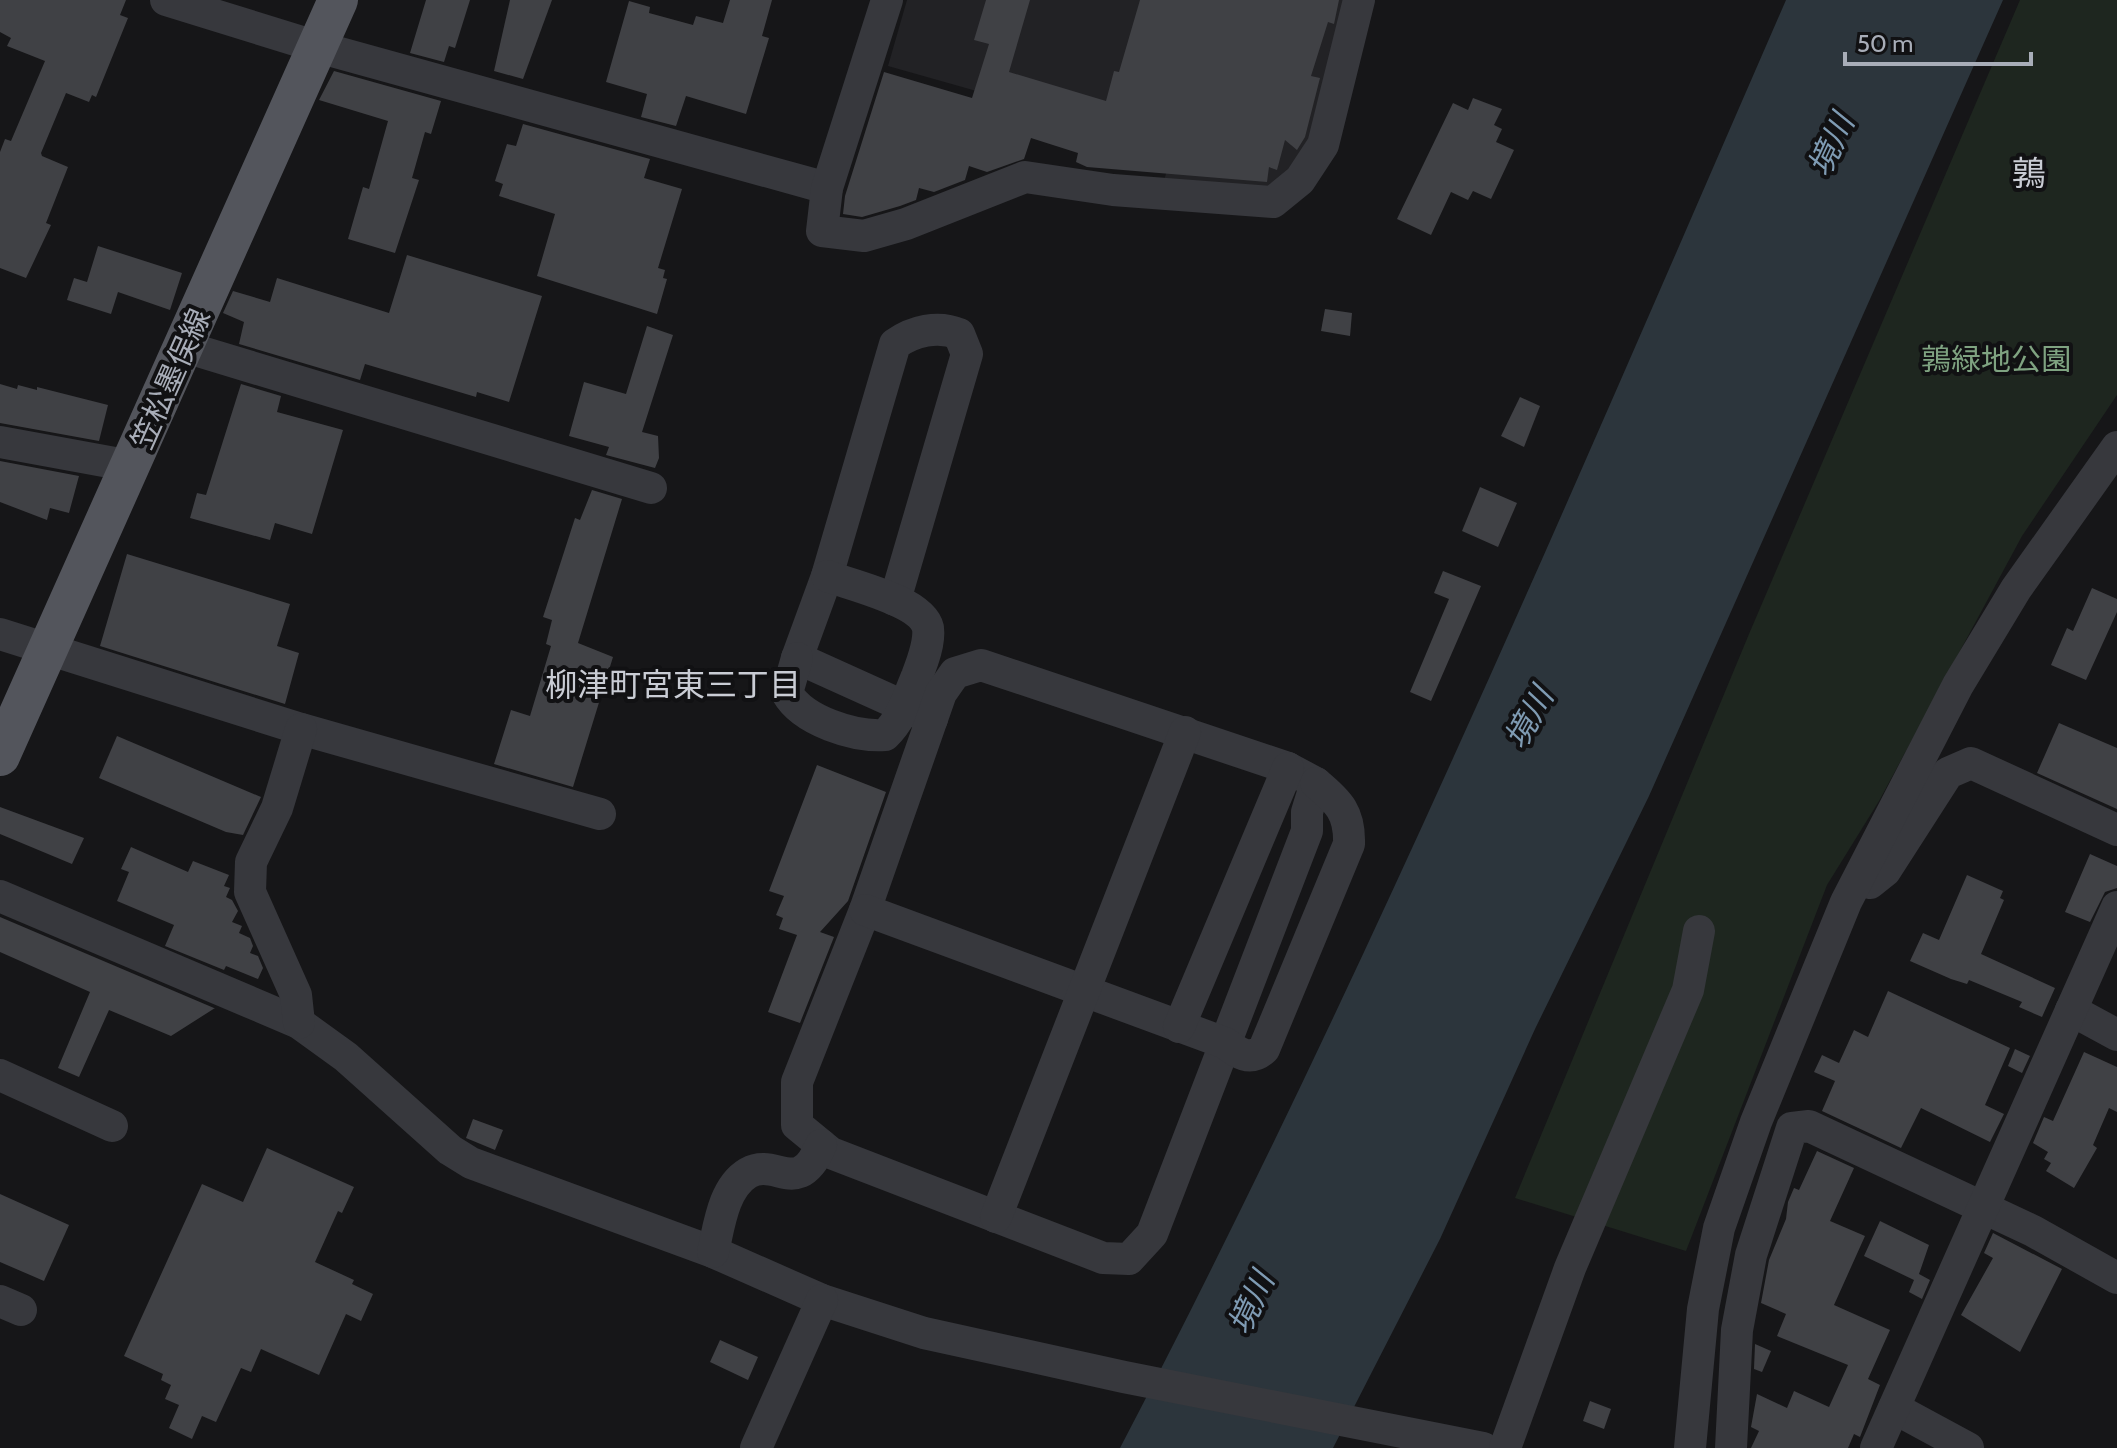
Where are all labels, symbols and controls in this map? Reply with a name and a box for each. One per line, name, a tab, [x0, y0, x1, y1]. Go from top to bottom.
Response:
scale bar	[1845, 16, 2031, 66]
text: 50 m	[1857, 29, 1913, 58]
water label: 境川	[1799, 105, 1863, 182]
district label: 鶉	[2012, 152, 2046, 194]
street label: 笠松墨俣線	[123, 303, 218, 455]
park label: 鶉緑地公園	[1921, 341, 2071, 378]
district label: 柳津町宮東三丁目	[545, 665, 801, 704]
water label: 境川	[1496, 678, 1563, 755]
water label: 境川	[1219, 1263, 1283, 1340]

